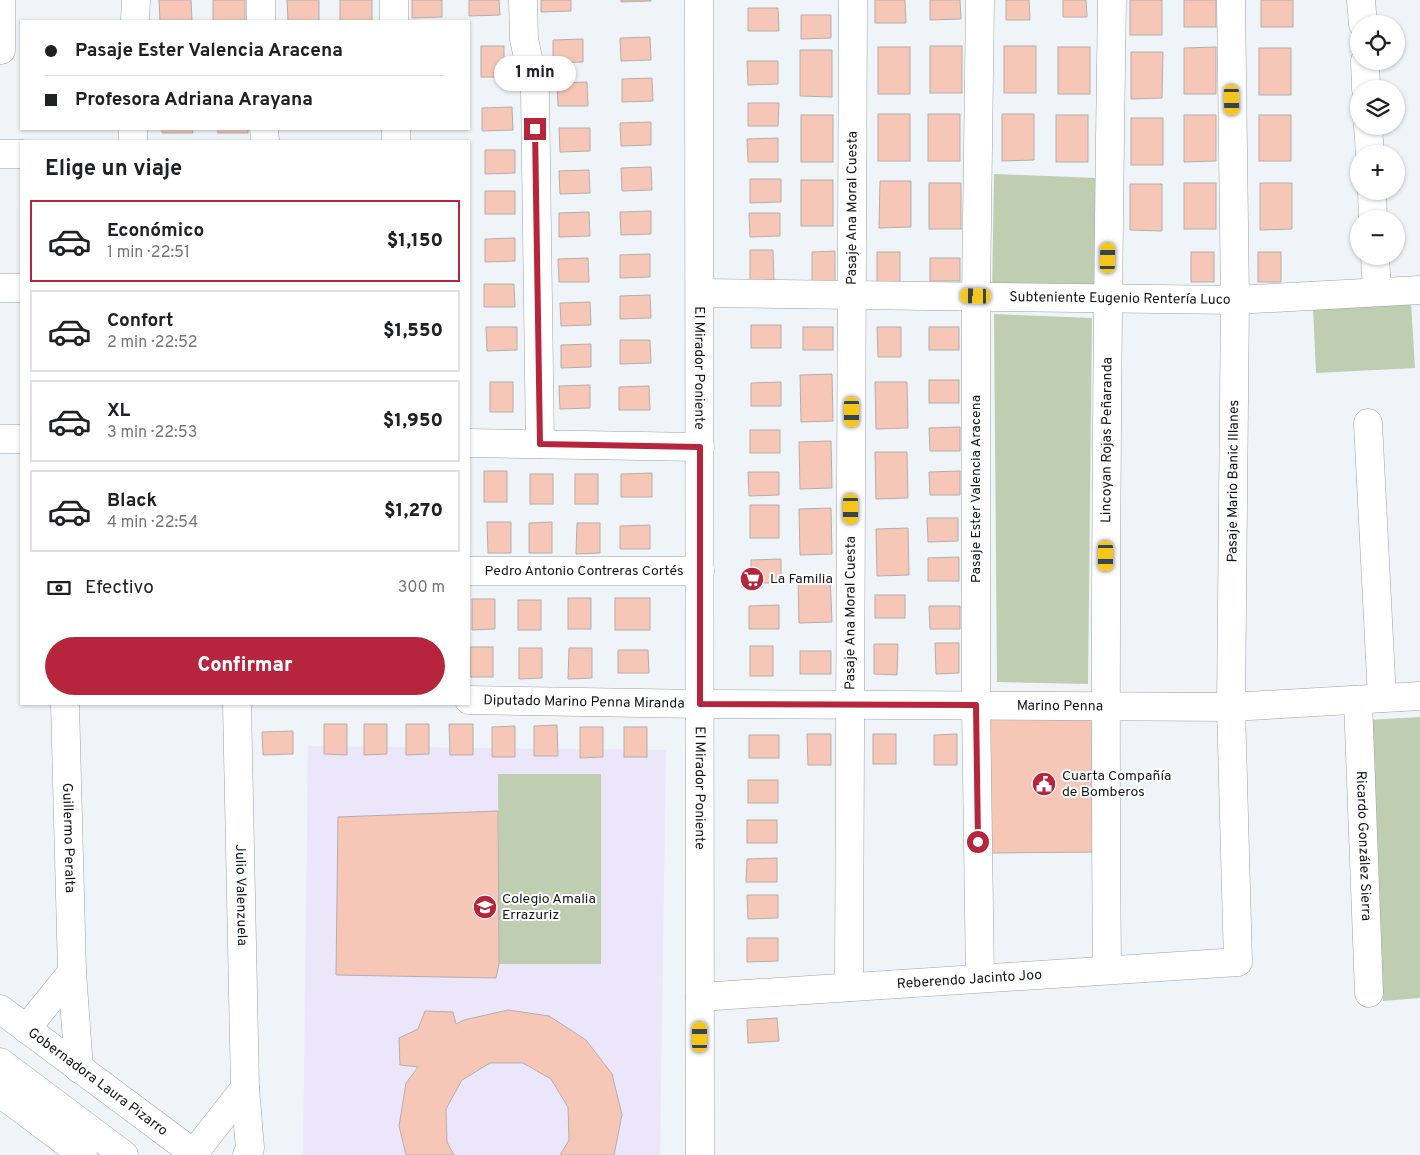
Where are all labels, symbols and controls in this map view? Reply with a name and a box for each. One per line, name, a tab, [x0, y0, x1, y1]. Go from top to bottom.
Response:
map controls	[1350, 15, 1405, 265]
button: locate	[1350, 15, 1405, 70]
text: Pasaje Ester Valencia Aracena	[75, 39, 343, 63]
callout: 1 min	[494, 56, 576, 92]
text: 1 min	[515, 63, 555, 83]
button: layers	[1350, 80, 1405, 135]
car	[1224, 85, 1239, 115]
text: Profesora Adriana Arayana	[75, 88, 313, 112]
route end	[524, 118, 546, 140]
street label: Pasaje Ana Moral Cuesta	[843, 131, 861, 285]
button: +	[1350, 145, 1405, 200]
text: Elige un viaje	[45, 156, 182, 183]
button: −	[1350, 210, 1405, 265]
icon: car	[47, 219, 92, 264]
text: Económico	[107, 219, 204, 243]
text: $1,150	[387, 229, 443, 253]
text: 1 min · 22:51	[107, 243, 190, 263]
car	[1100, 243, 1115, 273]
car	[960, 288, 991, 304]
street label: Subteniente Eugenio Rentería Luco	[1009, 289, 1231, 308]
street label: El Mirador Poniente	[691, 306, 708, 430]
icon: car	[47, 309, 92, 354]
text: Confort	[107, 309, 173, 333]
text: $1,550	[383, 319, 443, 343]
text: 2 min · 22:52	[107, 333, 198, 353]
street label: Lincoyan Rojas Peñaranda	[1098, 357, 1116, 523]
street label: Pasaje Ester Valencia Aracena	[968, 395, 985, 583]
car	[844, 397, 859, 427]
icon: car	[47, 399, 92, 444]
text: XL	[107, 399, 130, 423]
street label: Pasaje Mario Banic Illanes	[1224, 400, 1243, 563]
text: $1,950	[383, 409, 443, 433]
text: 3 min · 22:53	[107, 423, 197, 443]
icon: car	[47, 489, 92, 534]
text: Black	[107, 489, 157, 513]
car	[843, 494, 858, 524]
text: $1,270	[384, 499, 443, 523]
text: 4 min · 22:54	[107, 513, 198, 533]
street label: Pasaje Ana Moral Cuesta	[842, 536, 859, 690]
car	[1098, 541, 1113, 571]
street label: Pedro Antonio Contreras Cortés	[484, 563, 684, 580]
supermarket icon: La Familia	[739, 566, 765, 592]
place label: La Familia	[770, 571, 833, 588]
icon: cash	[45, 574, 73, 602]
text: Efectivo	[85, 576, 154, 600]
text: 300 m	[398, 578, 445, 598]
button: Confirmar	[45, 637, 445, 695]
street label: Diputado Marino Penna Miranda	[483, 692, 685, 712]
street label: Marino Penna	[1017, 697, 1103, 715]
street label: El Mirador Poniente	[691, 726, 708, 850]
place label: Cuarta Compañía de Bomberos	[1062, 768, 1171, 801]
public building icon: Cuarta Compañía de Bomberos	[1031, 771, 1057, 797]
street label: Ricardo González Sierra	[1352, 771, 1375, 921]
street label: Guillermo Peralta	[59, 783, 78, 893]
route start	[967, 831, 989, 853]
street label: Julio Valenzuela	[231, 844, 251, 946]
place label: Colegio Amalia Errazuriz	[502, 891, 596, 924]
school or university icon: Colegio Amalia Errazuriz	[472, 894, 498, 920]
street label: Reberendo Jacinto Joo	[896, 966, 1043, 993]
car	[692, 1022, 707, 1052]
street label: Gobernadora Laura Pizarro	[25, 1024, 171, 1140]

